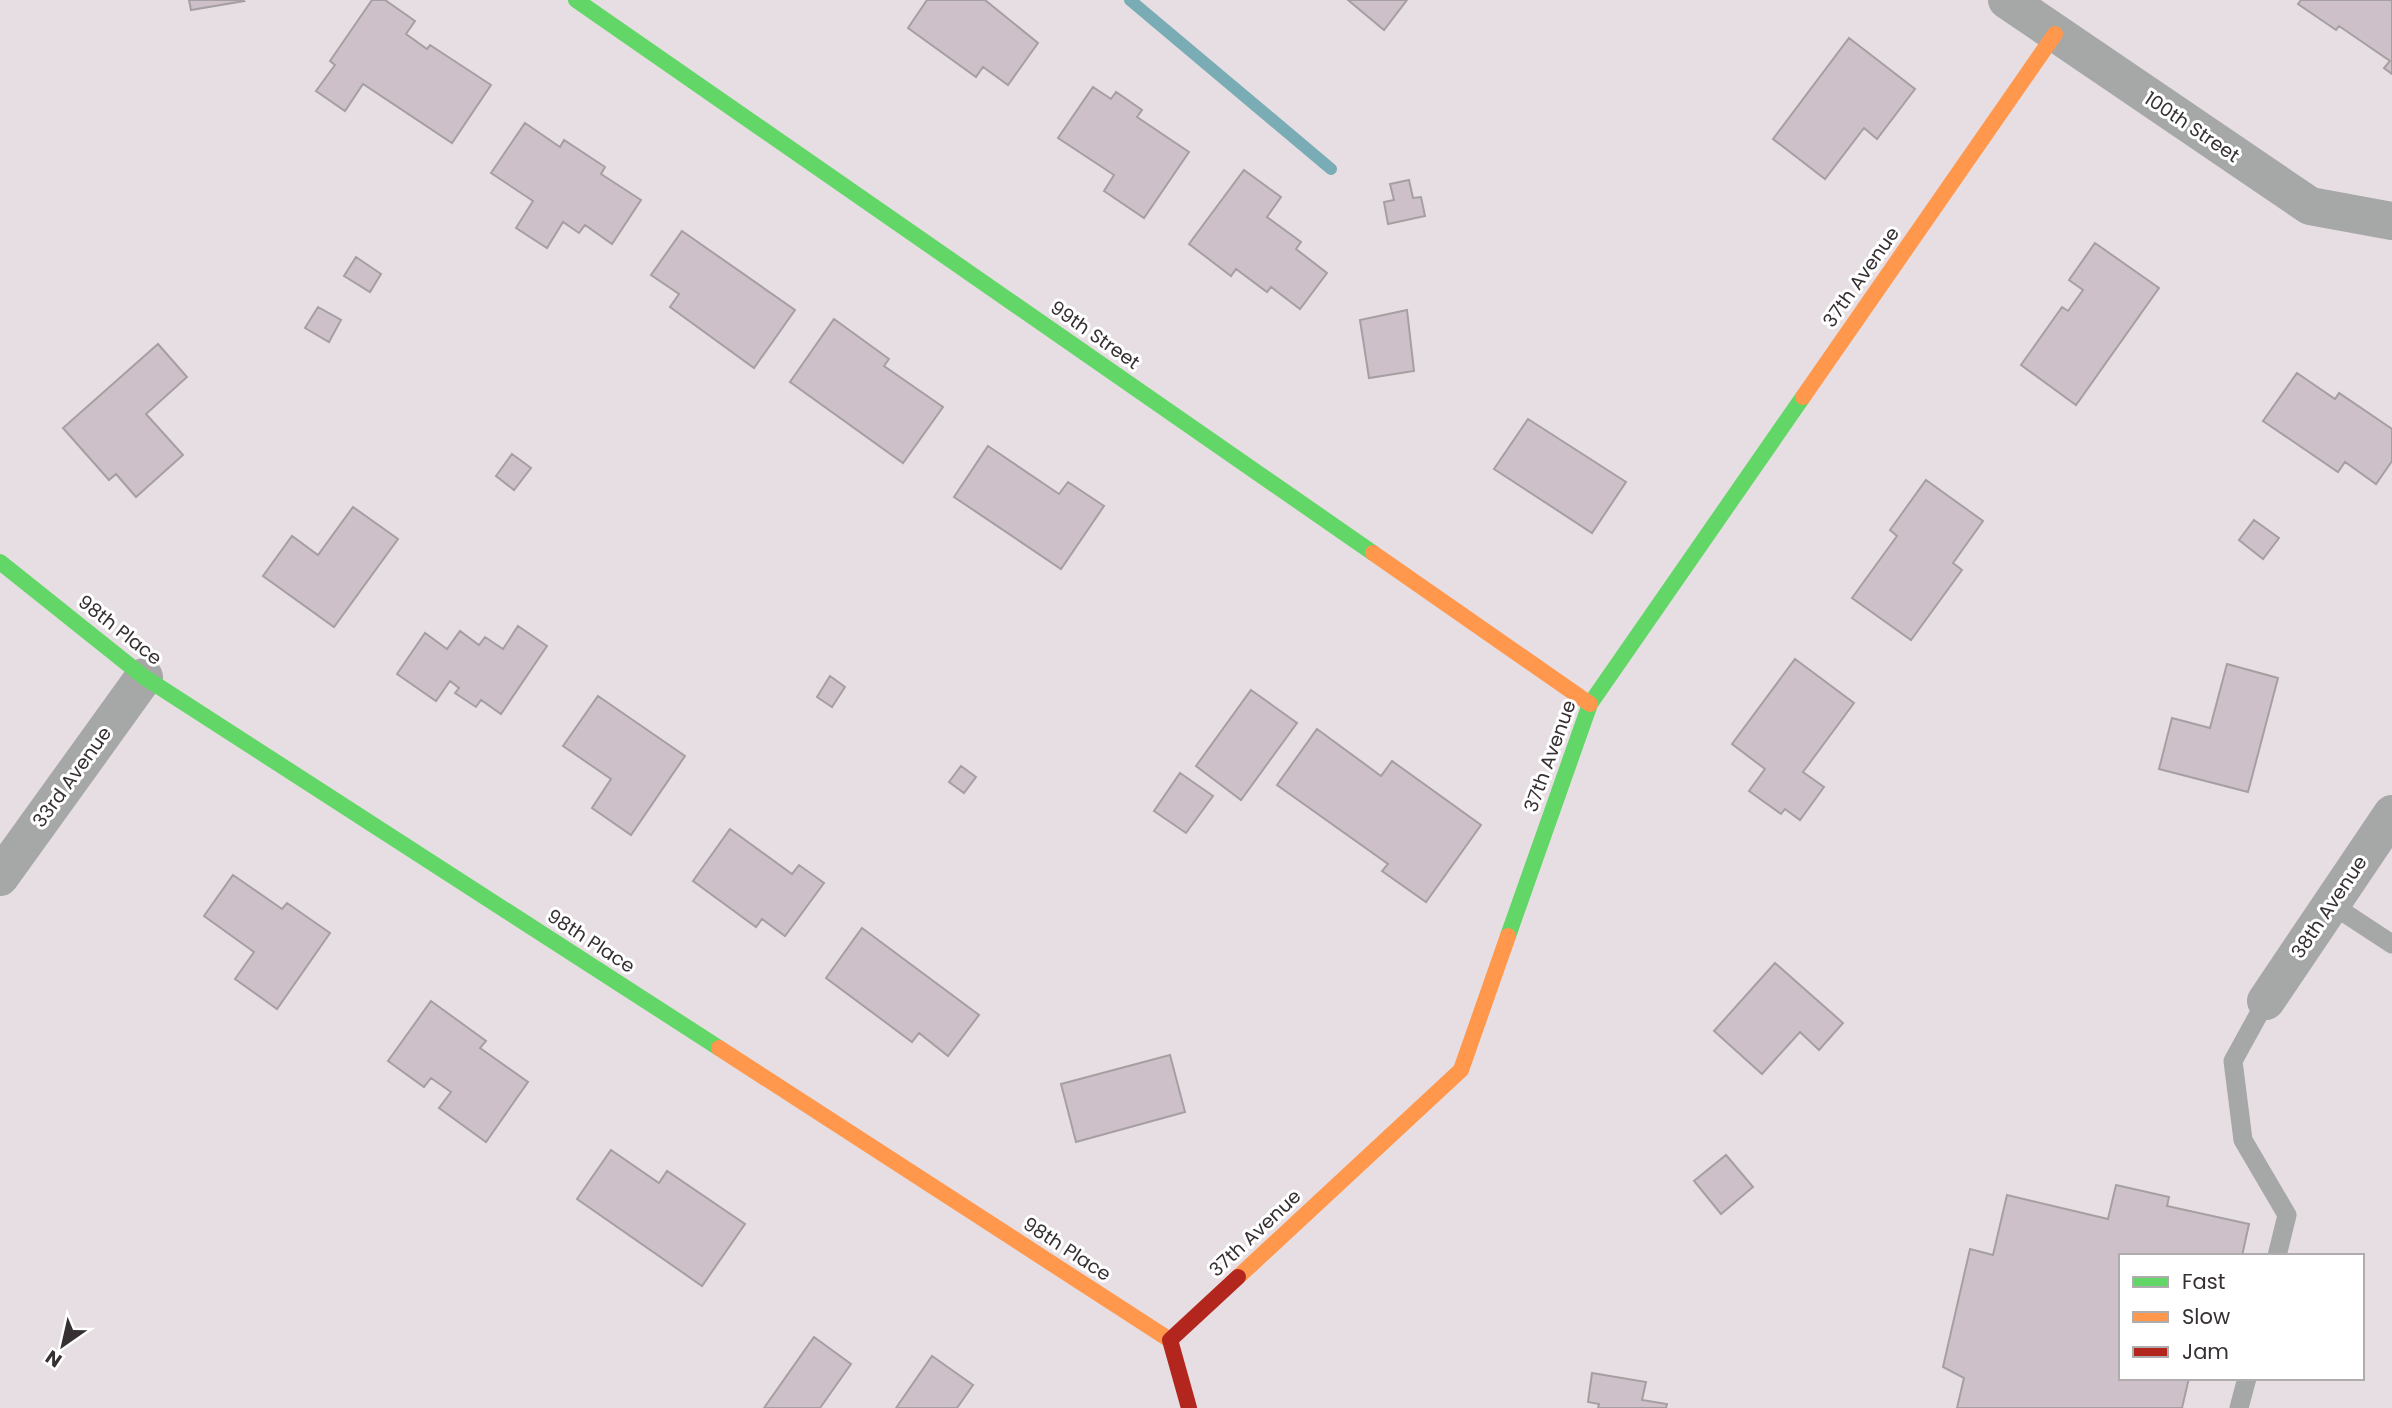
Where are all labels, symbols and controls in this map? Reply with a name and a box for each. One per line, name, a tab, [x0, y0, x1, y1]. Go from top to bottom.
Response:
street label: 100th Street	[2139, 85, 2245, 169]
street label: 37th Avenue	[1816, 221, 1906, 333]
street label: 99th Street	[1045, 294, 1145, 376]
street label: 98th Place	[72, 589, 168, 671]
street label: 37th Avenue	[1517, 696, 1583, 816]
street label: 33rd Avenue	[26, 721, 118, 833]
street label: 38th Avenue	[2285, 850, 2373, 964]
street label: 98th Place	[542, 902, 640, 980]
street label: 37th Avenue	[1203, 1183, 1307, 1283]
street label: 98th Place	[1018, 1210, 1116, 1288]
legend	[2119, 1254, 2364, 1380]
text: Fast	[2182, 1267, 2225, 1296]
text: Slow	[2182, 1302, 2230, 1331]
north arrow	[28, 1310, 98, 1380]
text: Jam	[2182, 1337, 2229, 1366]
text: N	[40, 1343, 67, 1374]

